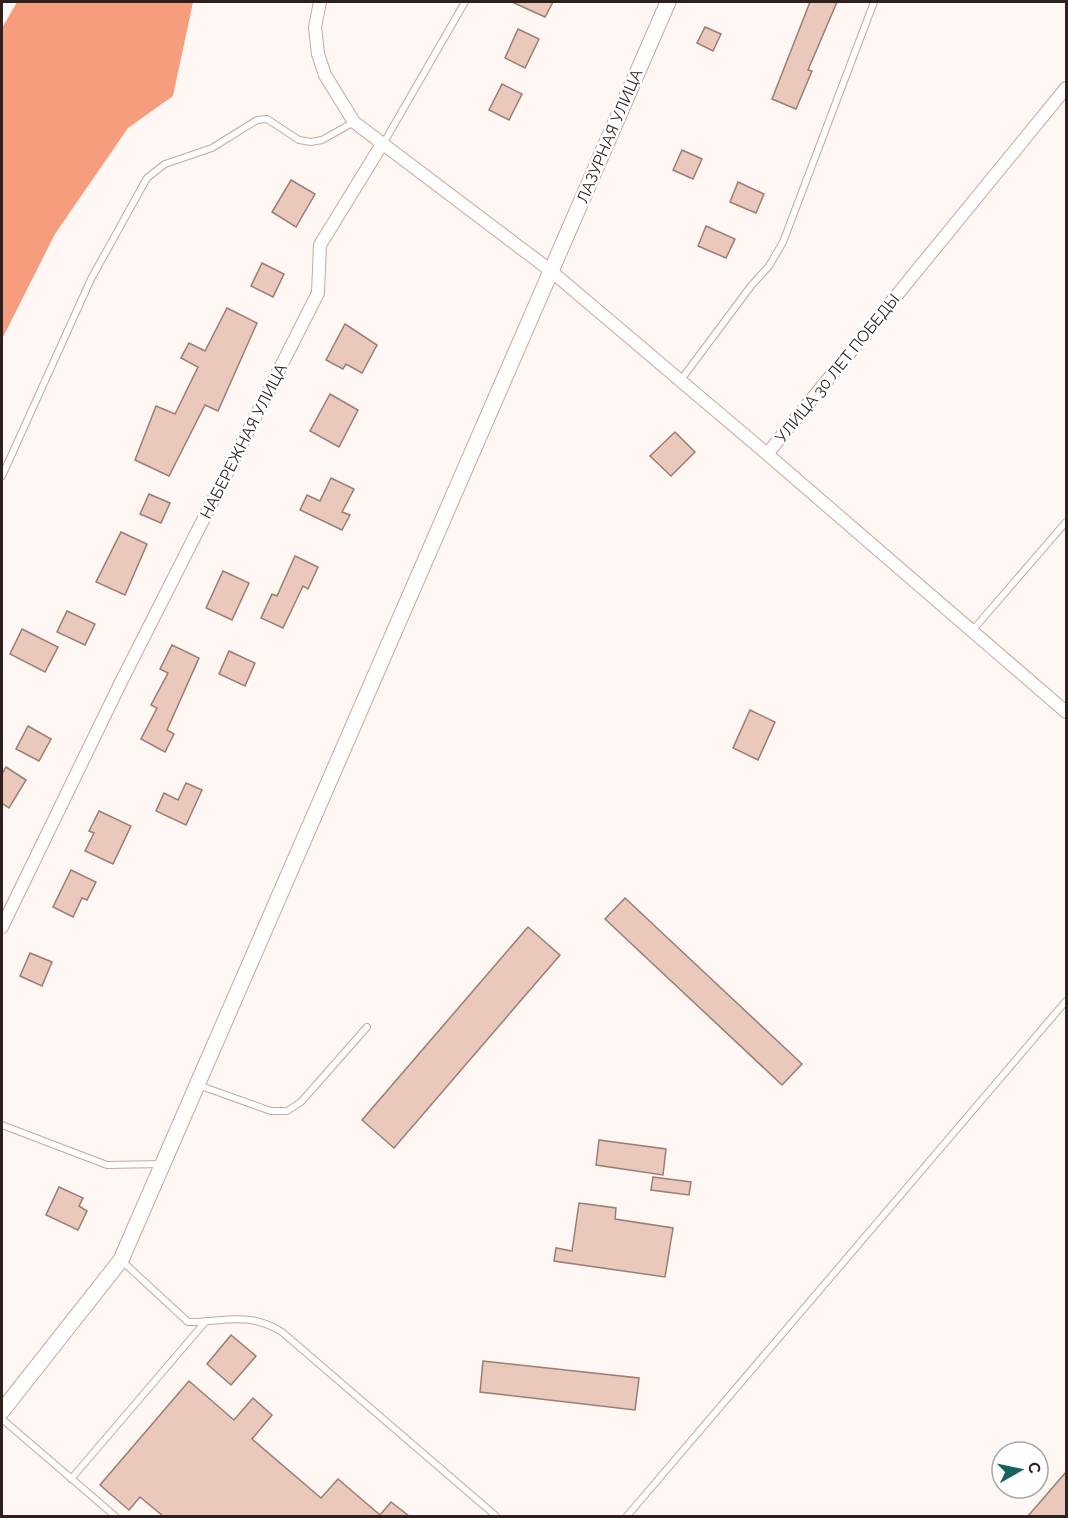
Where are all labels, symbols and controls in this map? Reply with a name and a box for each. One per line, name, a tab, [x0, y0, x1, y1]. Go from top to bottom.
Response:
street label: ЛАЗУРНАЯ УЛИЦА	[573, 66, 646, 206]
street label: УЛИЦА 30 ЛЕТ ПОБЕДЫ	[771, 290, 903, 447]
street label: НАБЕРЕЖНАЯ УЛИЦА	[196, 360, 291, 522]
north arrow	[990, 1440, 1050, 1500]
text: С	[1024, 1461, 1045, 1475]

